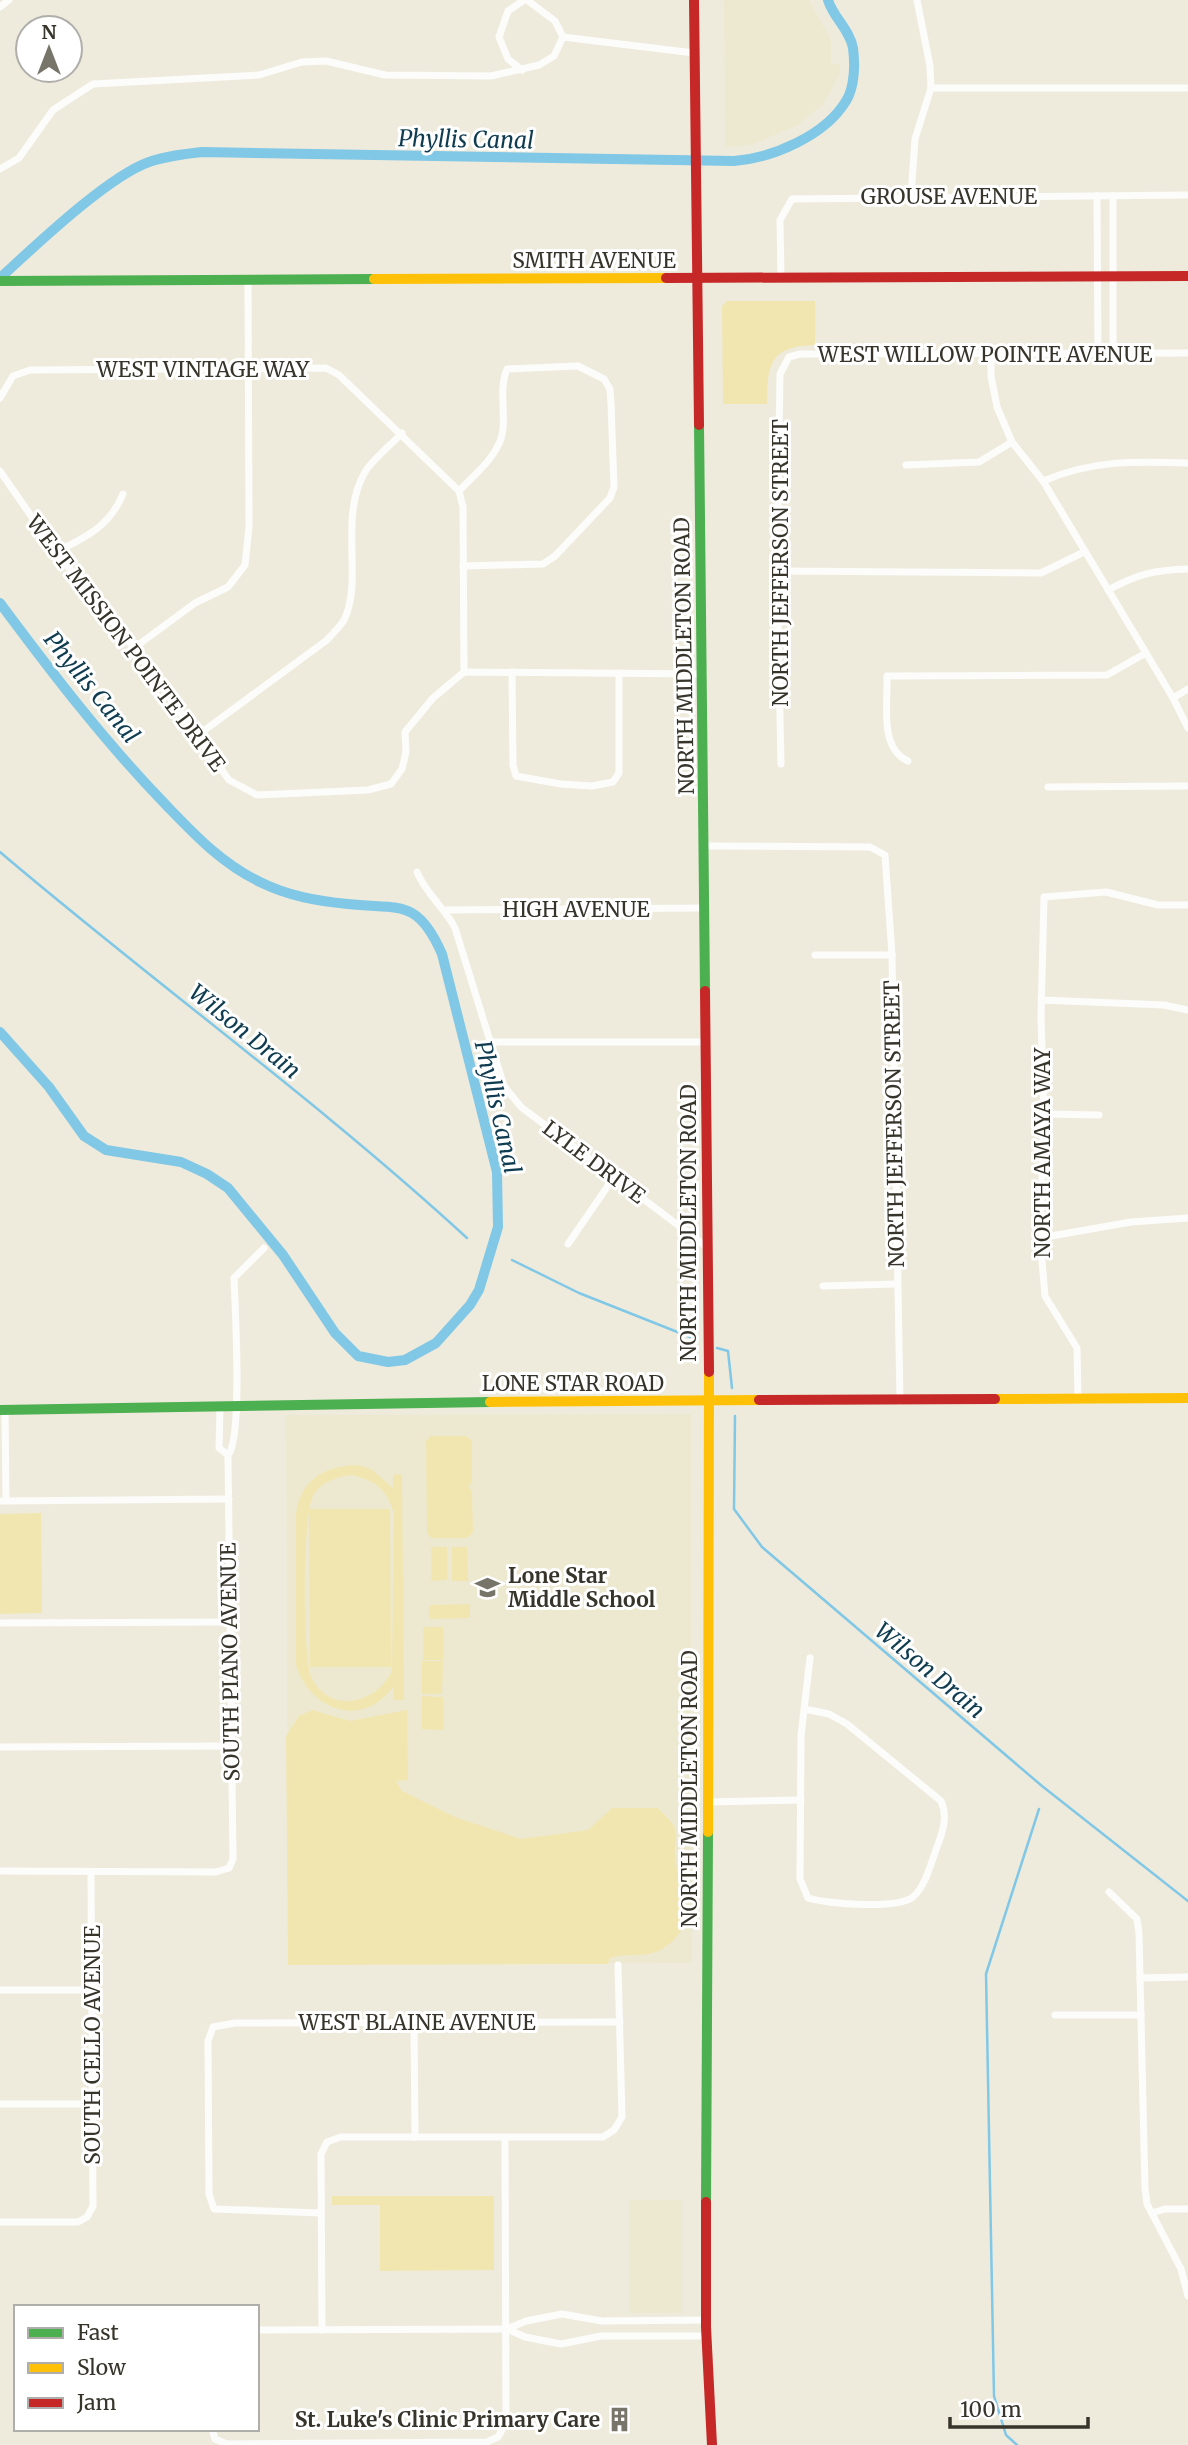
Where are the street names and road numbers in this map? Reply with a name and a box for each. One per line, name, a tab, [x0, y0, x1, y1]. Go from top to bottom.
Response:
street label: GROUSE AVENUE	[861, 183, 1038, 210]
street label: SMITH AVENUE	[512, 247, 676, 274]
street label: WEST WILLOW POINTE AVENUE	[817, 341, 1153, 368]
street label: WEST VINTAGE WAY	[96, 356, 310, 383]
street label: NORTH JEFFERSON STREET	[767, 419, 794, 707]
street label: WEST MISSION POINTE DRIVE	[20, 509, 232, 777]
street label: NORTH MIDDLETON ROAD	[668, 517, 700, 795]
street label: HIGH AVENUE	[502, 896, 650, 923]
street label: NORTH JEFFERSON STREET	[878, 980, 910, 1268]
street label: NORTH AMAYA WAY	[1029, 1047, 1056, 1258]
street label: NORTH MIDDLETON ROAD	[675, 1084, 702, 1362]
street label: LYLE DRIVE	[537, 1115, 651, 1210]
street label: LONE STAR ROAD	[482, 1370, 664, 1397]
street label: SOUTH PIANO AVENUE	[214, 1542, 246, 1782]
street label: NORTH MIDDLETON ROAD	[676, 1650, 703, 1928]
street label: SOUTH CELLO AVENUE	[79, 1925, 106, 2165]
street label: WEST BLAINE AVENUE	[297, 2009, 536, 2036]

